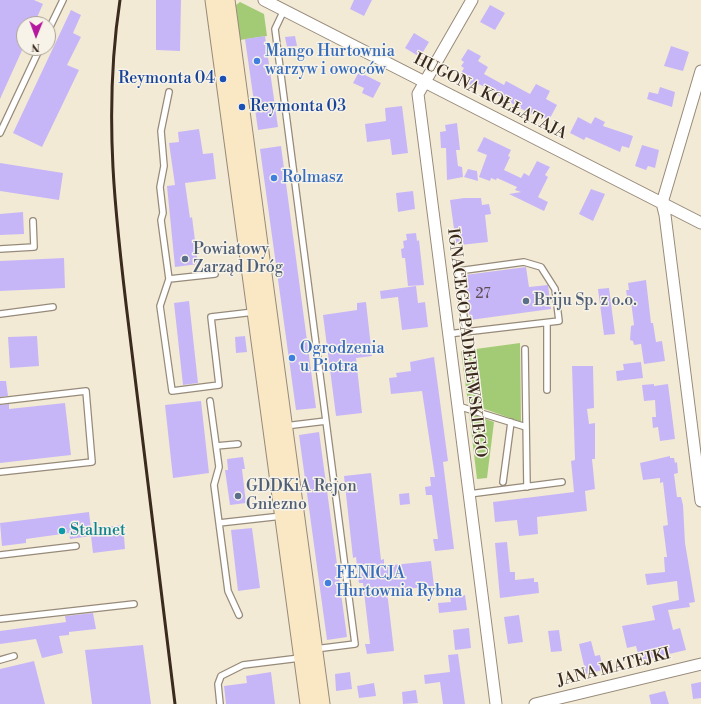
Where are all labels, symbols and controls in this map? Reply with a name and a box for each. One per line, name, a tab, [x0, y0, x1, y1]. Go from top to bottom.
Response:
north arrow	[16, 16, 56, 56]
text: N	[31, 40, 40, 54]
place label: Mango Hurtownia warzyw i owoców	[265, 42, 395, 80]
street label: HUGONA KOŁŁĄTAJA	[410, 50, 570, 144]
marker: Mango Hurtownia warzyw i owoców	[252, 56, 262, 66]
place label: Reymonta 04	[118, 69, 215, 89]
marker: Reymonta 04	[218, 74, 228, 84]
place label: Reymonta 03	[250, 97, 346, 117]
marker: Reymonta 03	[237, 102, 247, 112]
place label: Rolmasz	[282, 168, 343, 188]
marker: Rolmasz	[269, 173, 279, 183]
street label: IGNACEGO PADEREWSKIEGO	[442, 227, 490, 459]
place label: Powiatowy Zarząd Dróg	[193, 240, 283, 278]
marker: Powiatowy Zarząd Dróg	[180, 254, 190, 264]
house number: 27	[476, 287, 490, 303]
place label: Briju Sp. z o.o.	[534, 291, 637, 311]
marker: Briju Sp. z o.o.	[521, 296, 531, 306]
place label: Ogrodzenia u Piotra	[300, 339, 385, 377]
marker: Ogrodzenia u Piotra	[287, 353, 297, 363]
place label: GDDKiA Rejon Gniezno	[246, 477, 357, 515]
marker: GDDKiA Rejon Gniezno	[233, 491, 243, 501]
place label: Stalmet	[70, 521, 126, 541]
marker: Stalmet	[57, 526, 67, 536]
place label: FENICJA Hurtownia Rybna	[336, 564, 462, 602]
marker: FENICJA Hurtownia Rybna	[323, 578, 333, 588]
street label: JANA MATEJKI	[555, 645, 673, 691]

